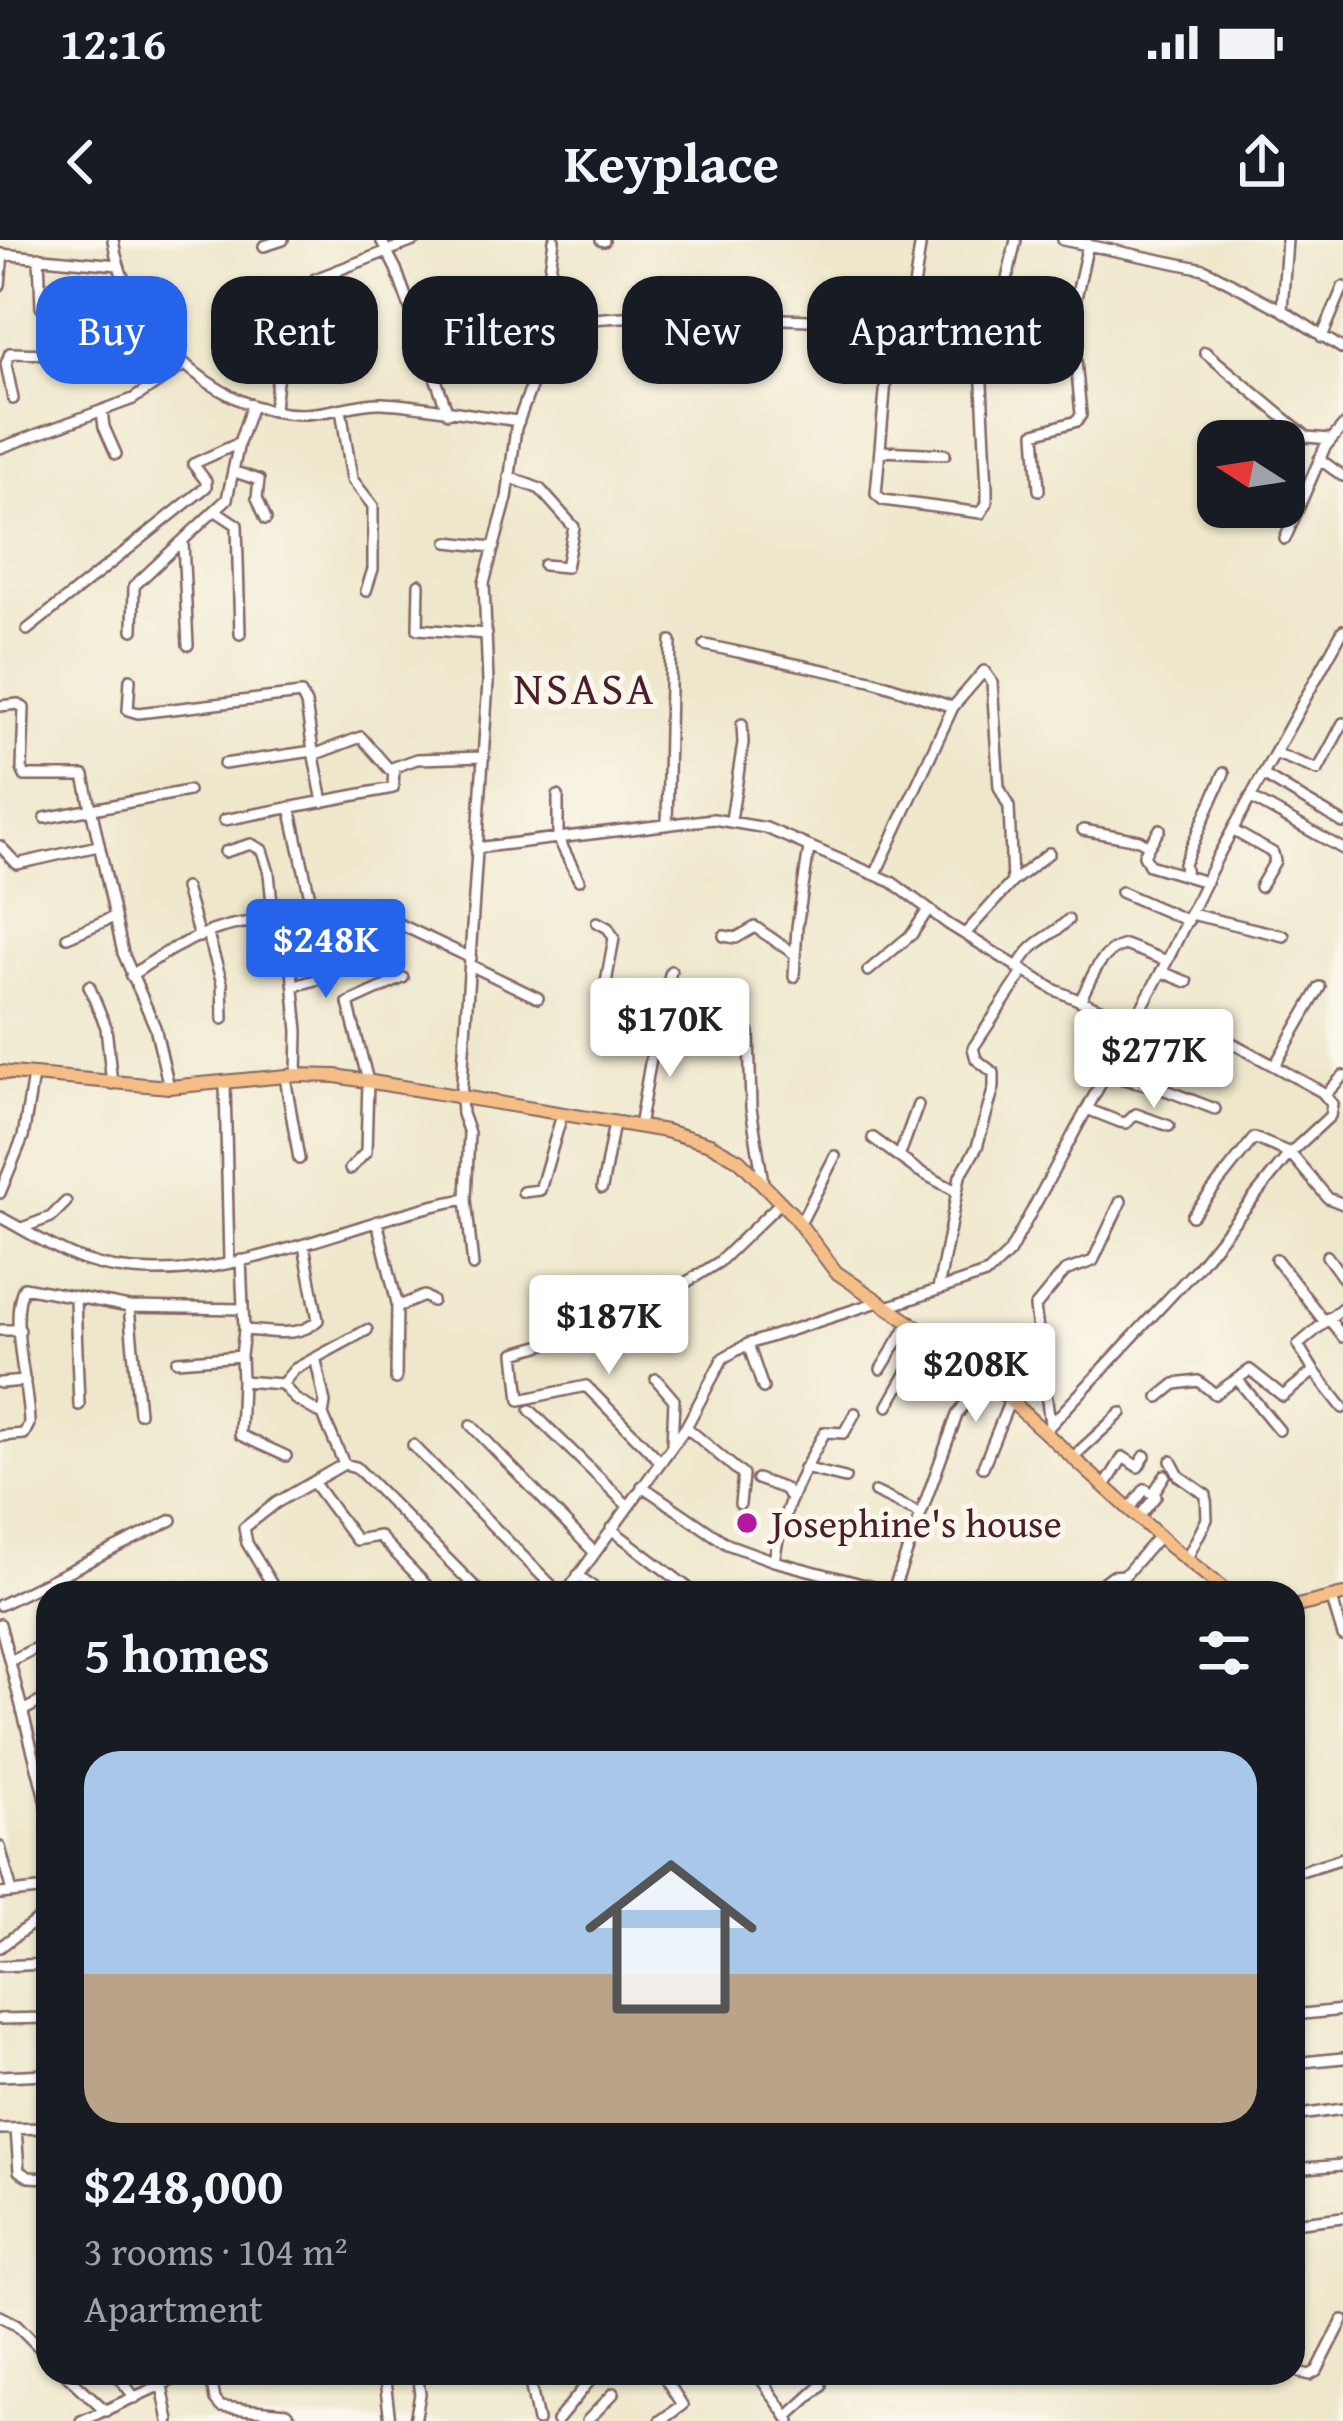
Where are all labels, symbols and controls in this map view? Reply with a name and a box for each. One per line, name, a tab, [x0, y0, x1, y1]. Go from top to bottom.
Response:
text: 12:16	[60, 10, 166, 75]
text: Keyplace	[564, 123, 779, 202]
icon: back	[48, 129, 114, 195]
icon: share	[1229, 129, 1295, 195]
chip: Buy	[36, 276, 187, 384]
chip: Rent	[211, 276, 378, 384]
chip: Filters	[402, 276, 598, 384]
chip: New	[622, 276, 783, 384]
chip: Apartment	[807, 276, 1084, 384]
north arrow	[1197, 420, 1305, 528]
map controls	[1197, 420, 1305, 528]
district label: NSASA	[514, 655, 656, 720]
pin: $248K	[242, 899, 410, 1001]
text: $248K	[273, 909, 379, 966]
pin: $170K	[586, 978, 754, 1080]
text: $170K	[617, 988, 723, 1045]
pin: $277K	[1070, 1009, 1238, 1111]
text: $277K	[1101, 1019, 1207, 1076]
pin: $187K	[525, 1275, 693, 1377]
text: $187K	[556, 1285, 662, 1342]
pin: $208K	[892, 1323, 1060, 1425]
text: $208K	[923, 1333, 1029, 1390]
place label: Josephine's house	[766, 1494, 1062, 1551]
marker: Josephine's house	[734, 1510, 760, 1536]
text: 5 homes	[84, 1616, 270, 1691]
icon: filters	[1191, 1620, 1257, 1686]
icon: home	[563, 1829, 779, 2045]
text: $248,000	[84, 2147, 283, 2222]
text: 3 rooms · 104 m²	[84, 2222, 348, 2279]
text: Apartment	[84, 2279, 263, 2336]

